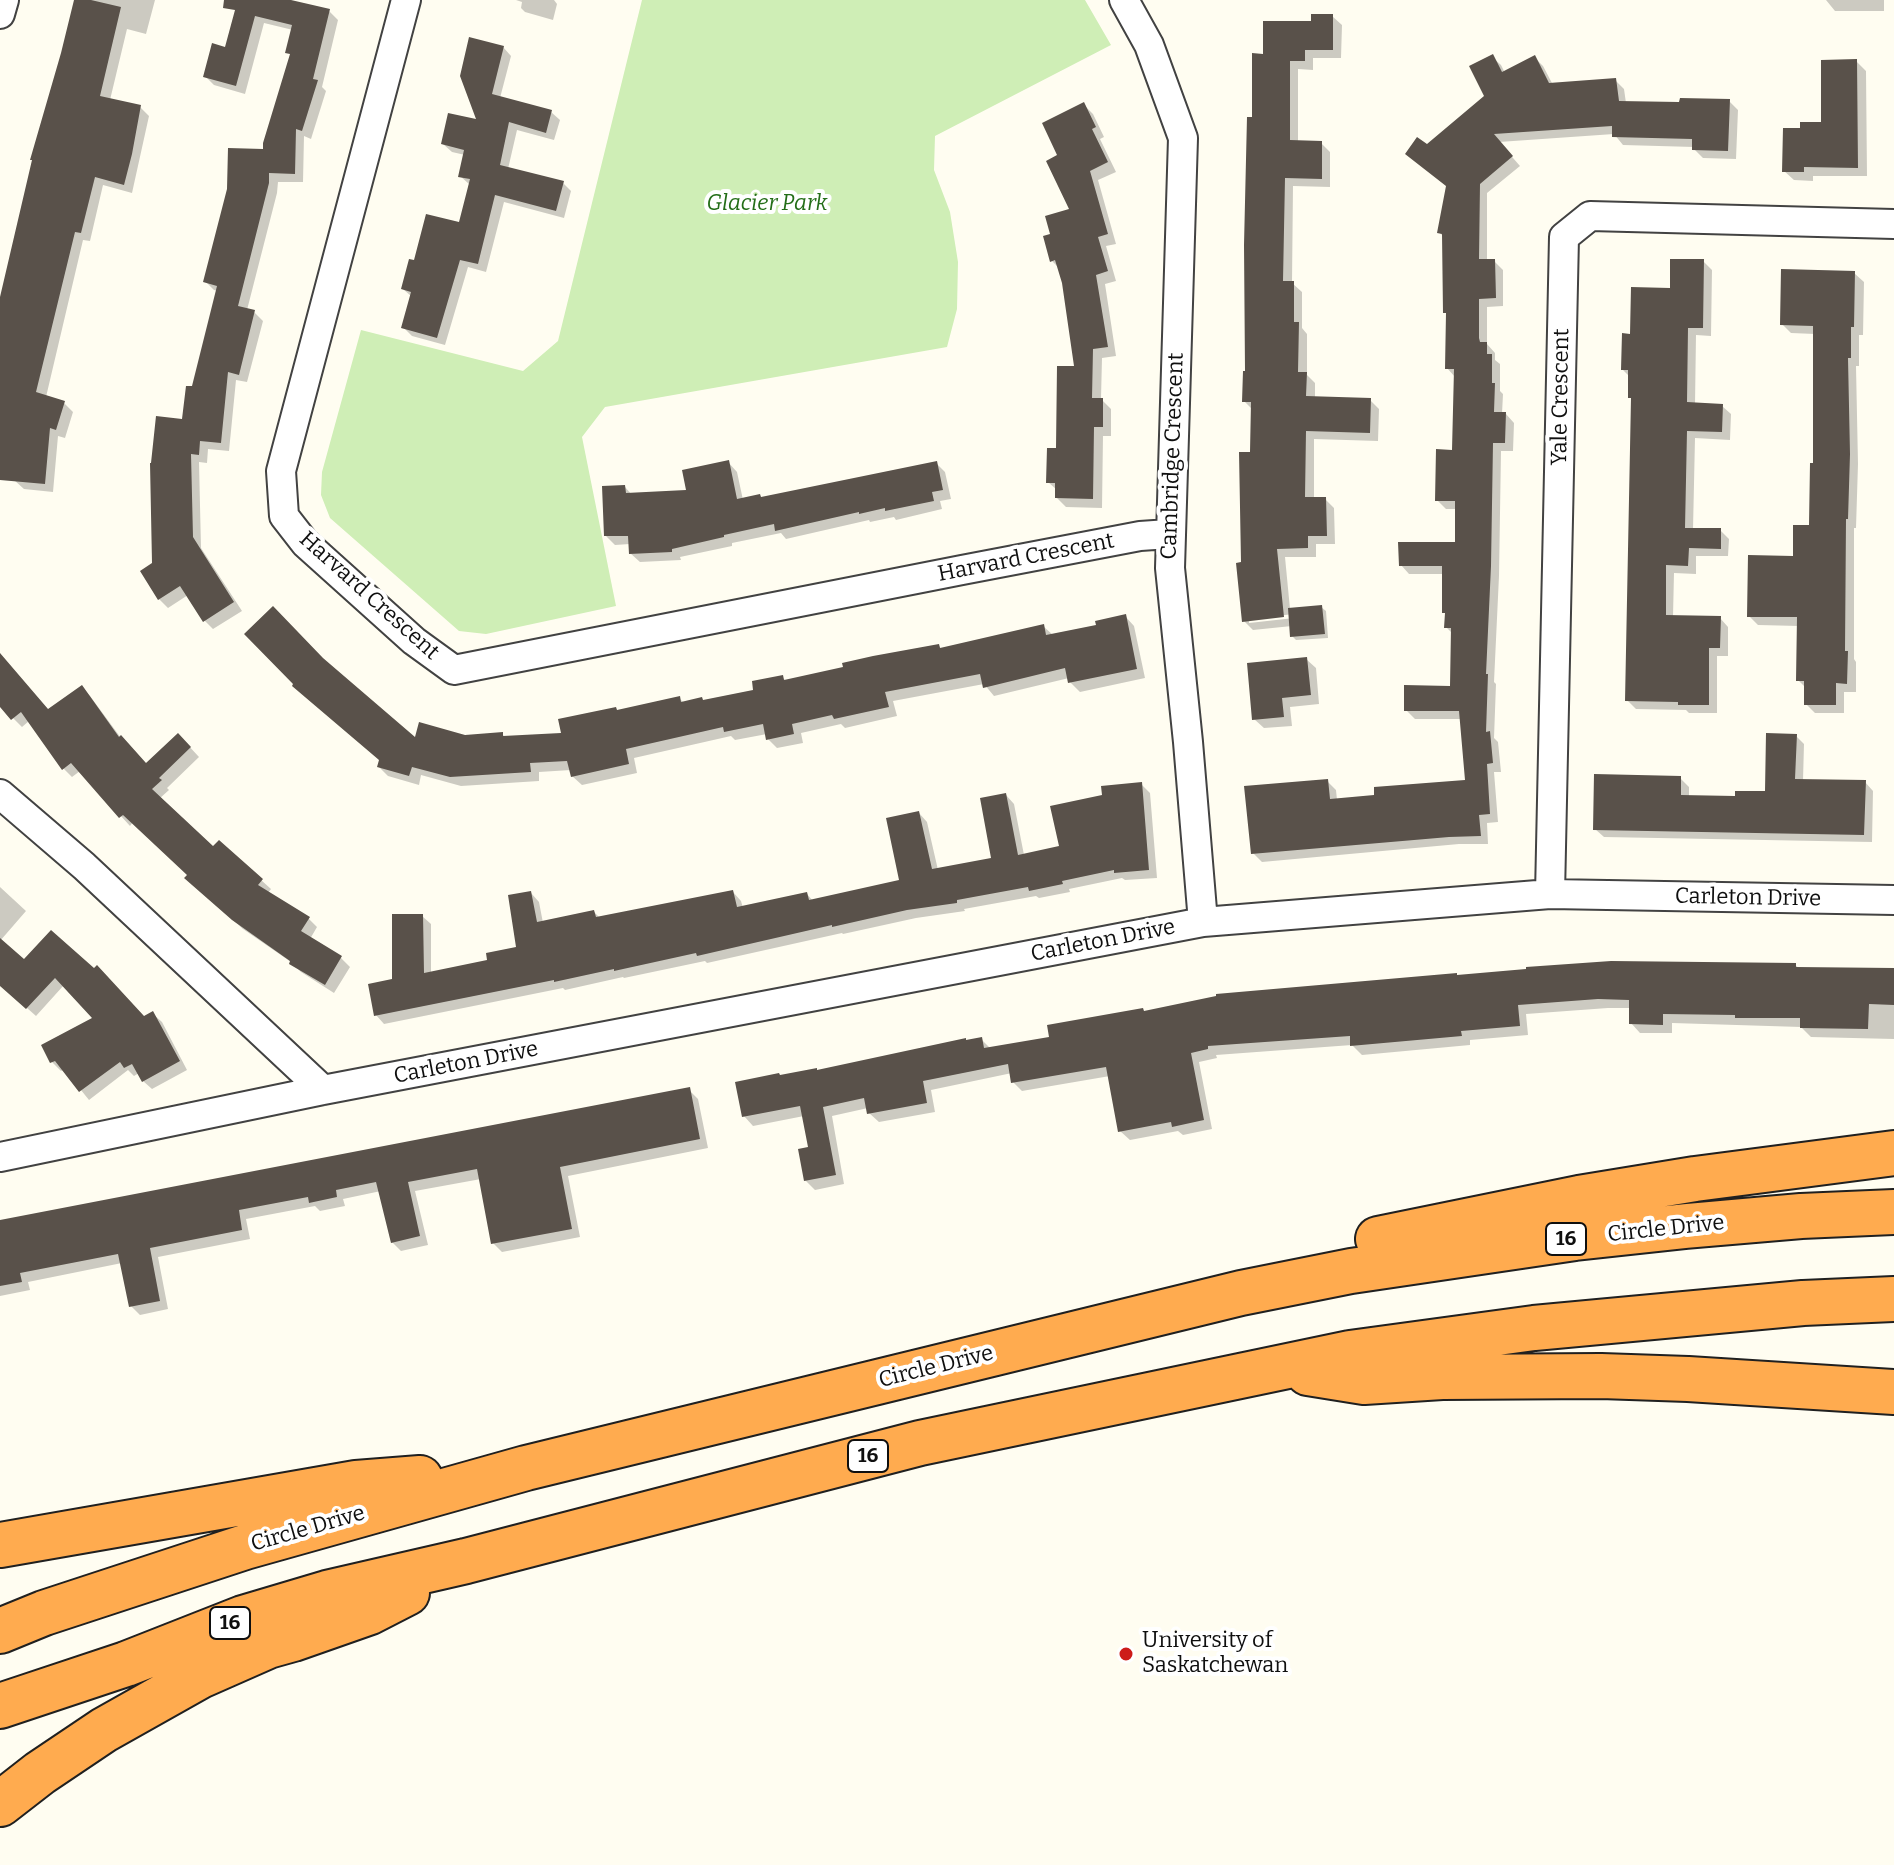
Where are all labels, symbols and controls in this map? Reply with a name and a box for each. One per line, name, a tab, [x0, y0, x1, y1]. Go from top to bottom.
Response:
park label: Glacier Park	[706, 191, 828, 217]
street label: Yale Crescent	[1547, 328, 1575, 466]
street label: Cambridge Crescent	[1156, 352, 1190, 560]
street label: Harvard Crescent	[294, 526, 444, 666]
street label: Harvard Crescent	[936, 528, 1116, 588]
street label: Carleton Drive	[1675, 884, 1821, 912]
street label: Carleton Drive	[1029, 914, 1177, 968]
street label: Carleton Drive	[392, 1036, 540, 1090]
street label: Circle Drive	[1606, 1210, 1726, 1248]
road number: 16	[1546, 1223, 1586, 1255]
street label: Circle Drive	[876, 1340, 996, 1394]
road number: 16	[848, 1440, 888, 1472]
street label: Circle Drive	[248, 1500, 368, 1558]
road number: 16	[210, 1607, 250, 1639]
place label: University of Saskatchewan	[1142, 1628, 1288, 1680]
marker: University of Saskatchewan	[1117, 1645, 1135, 1663]

